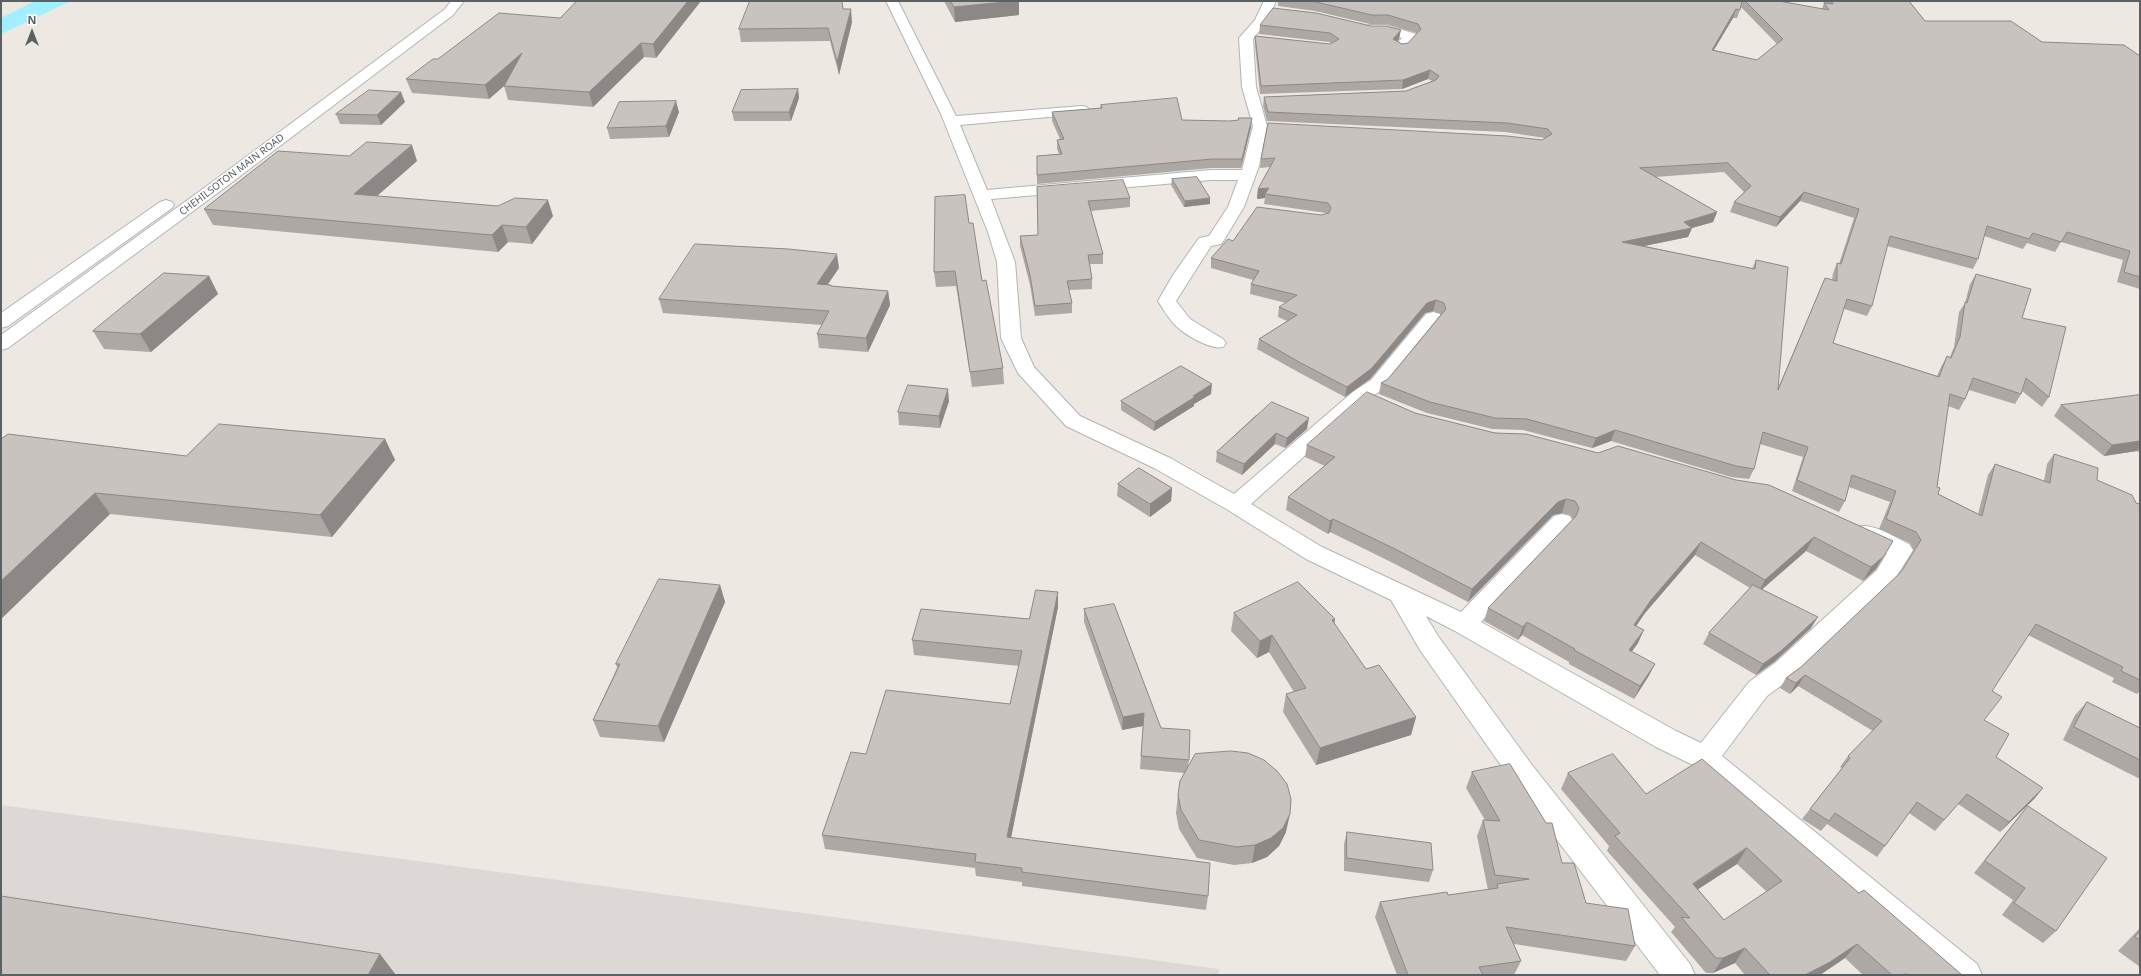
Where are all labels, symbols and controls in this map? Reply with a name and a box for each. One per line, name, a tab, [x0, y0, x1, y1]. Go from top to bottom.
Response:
north arrow	[12, 12, 52, 52]
text: N	[28, 12, 36, 27]
street label: CHEHILSOTON MAIN ROAD	[177, 132, 287, 218]

